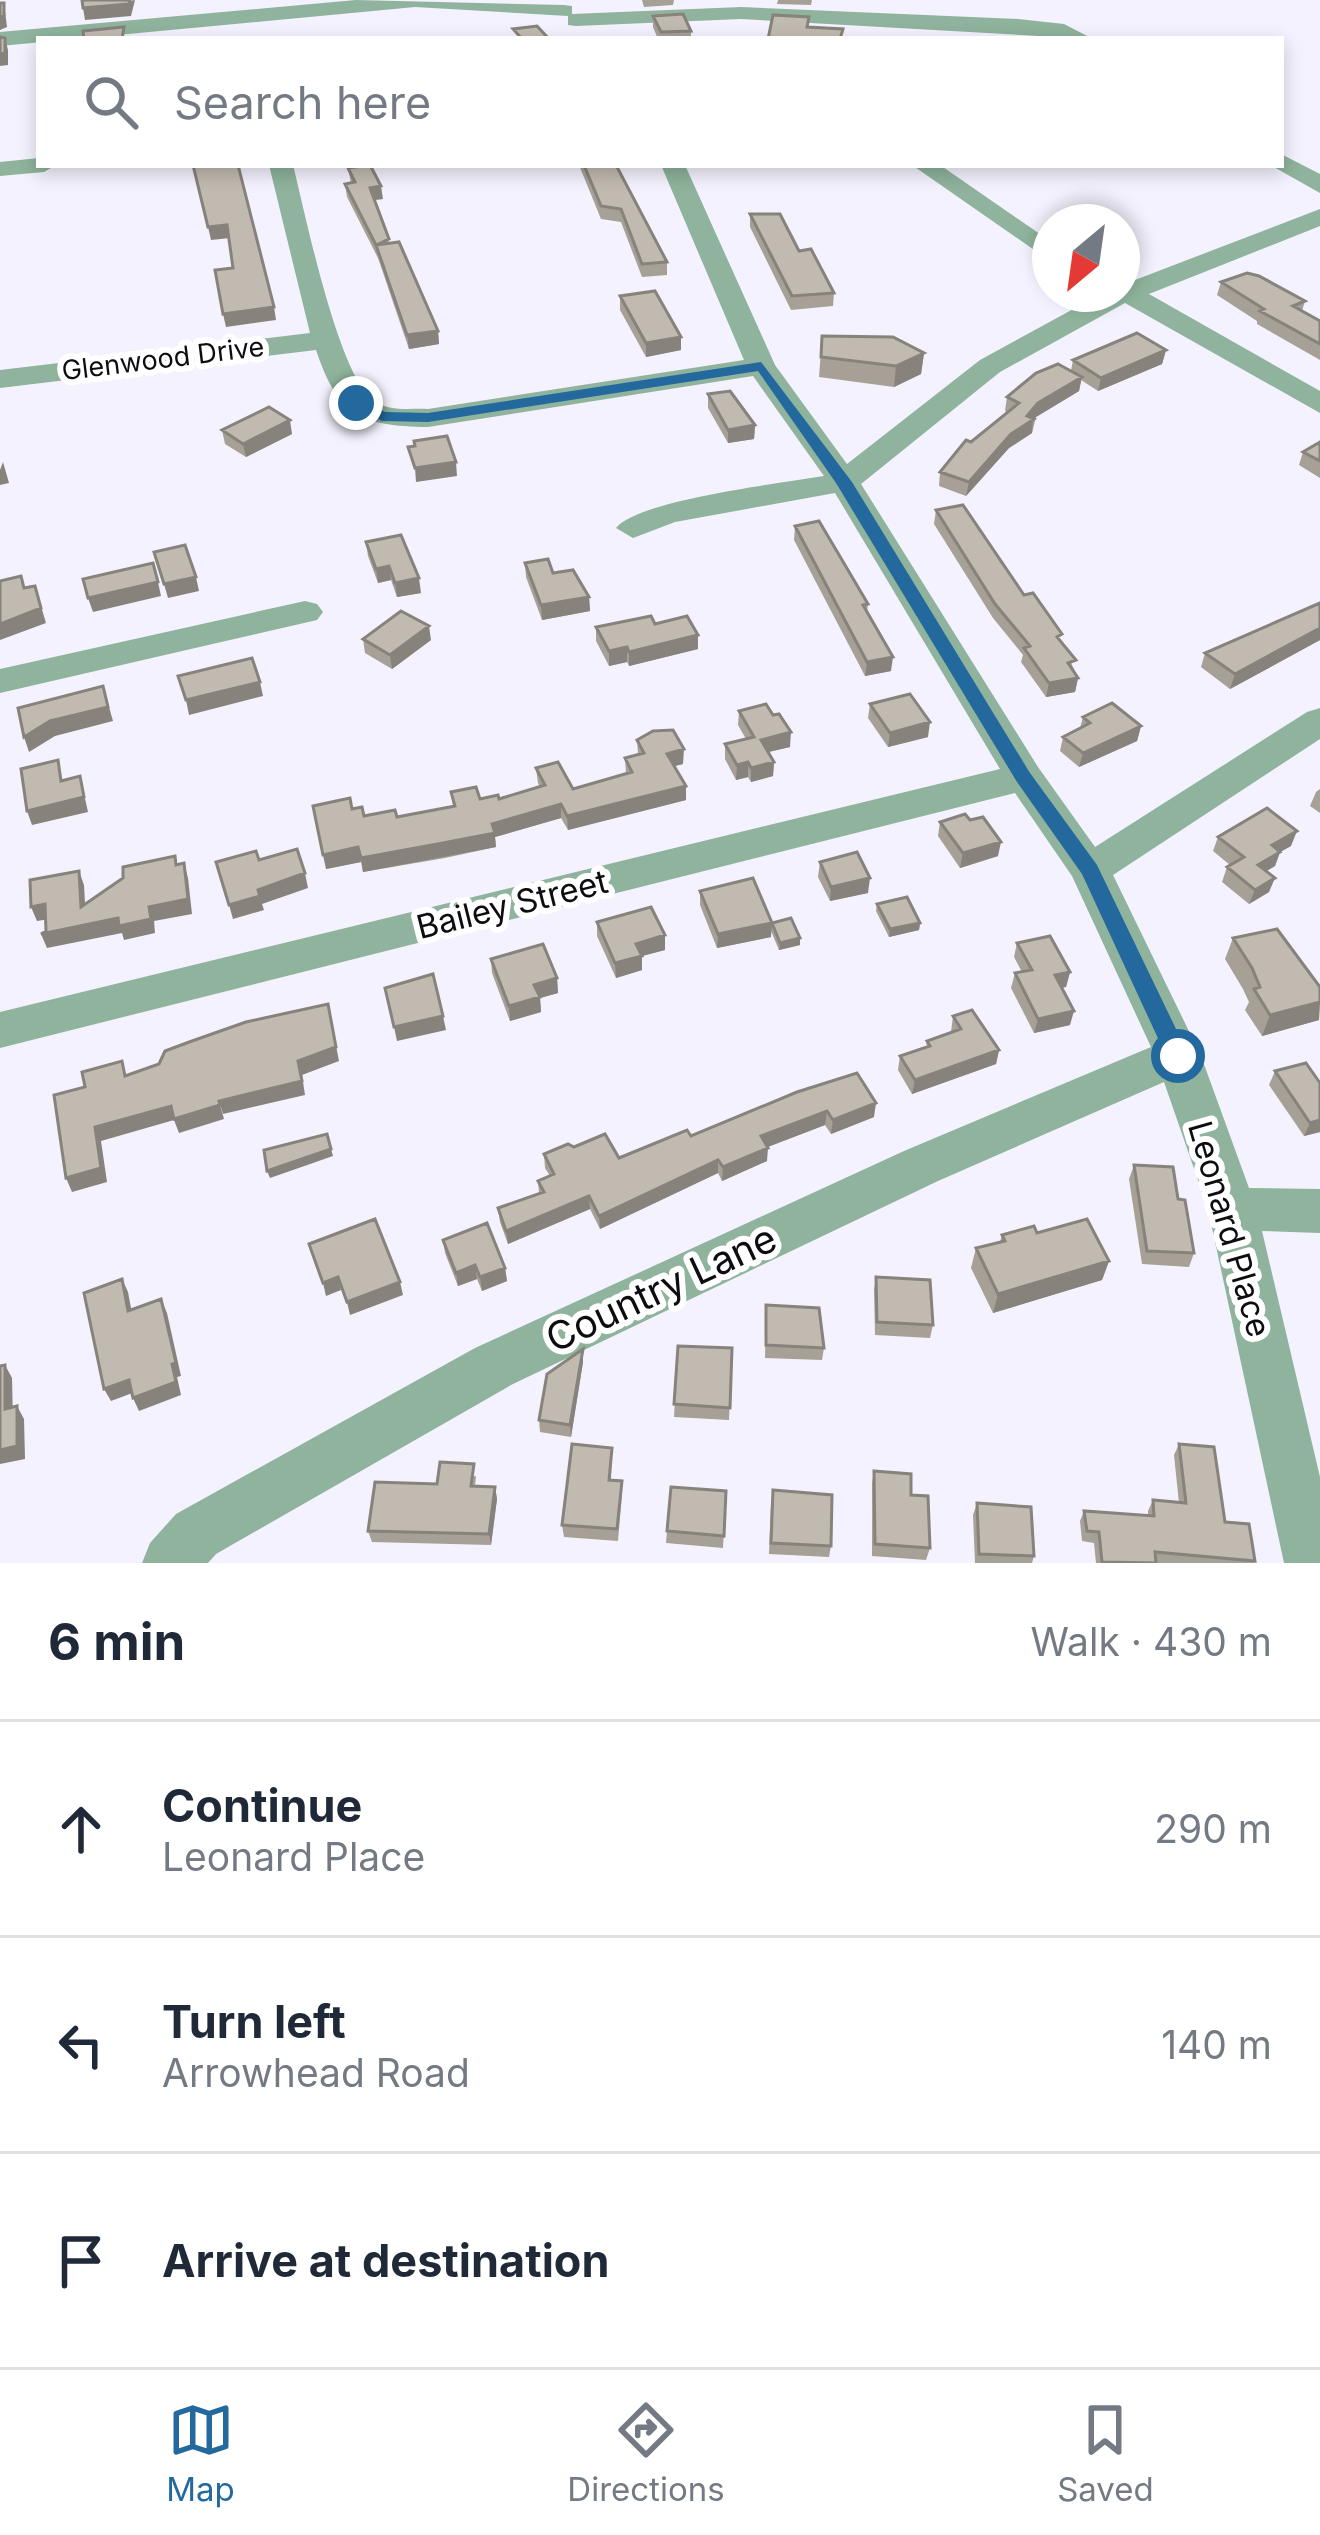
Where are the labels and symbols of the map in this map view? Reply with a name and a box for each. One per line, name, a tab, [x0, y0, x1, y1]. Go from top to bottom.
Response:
north arrow	[1032, 204, 1140, 312]
street label: Glenwood Drive	[60, 330, 266, 387]
route end	[329, 376, 383, 430]
street label: Bailey Street	[412, 861, 612, 947]
route start	[1151, 1029, 1205, 1083]
street label: Leonard Place	[1180, 1116, 1280, 1342]
street label: Country Lane	[538, 1214, 783, 1361]

